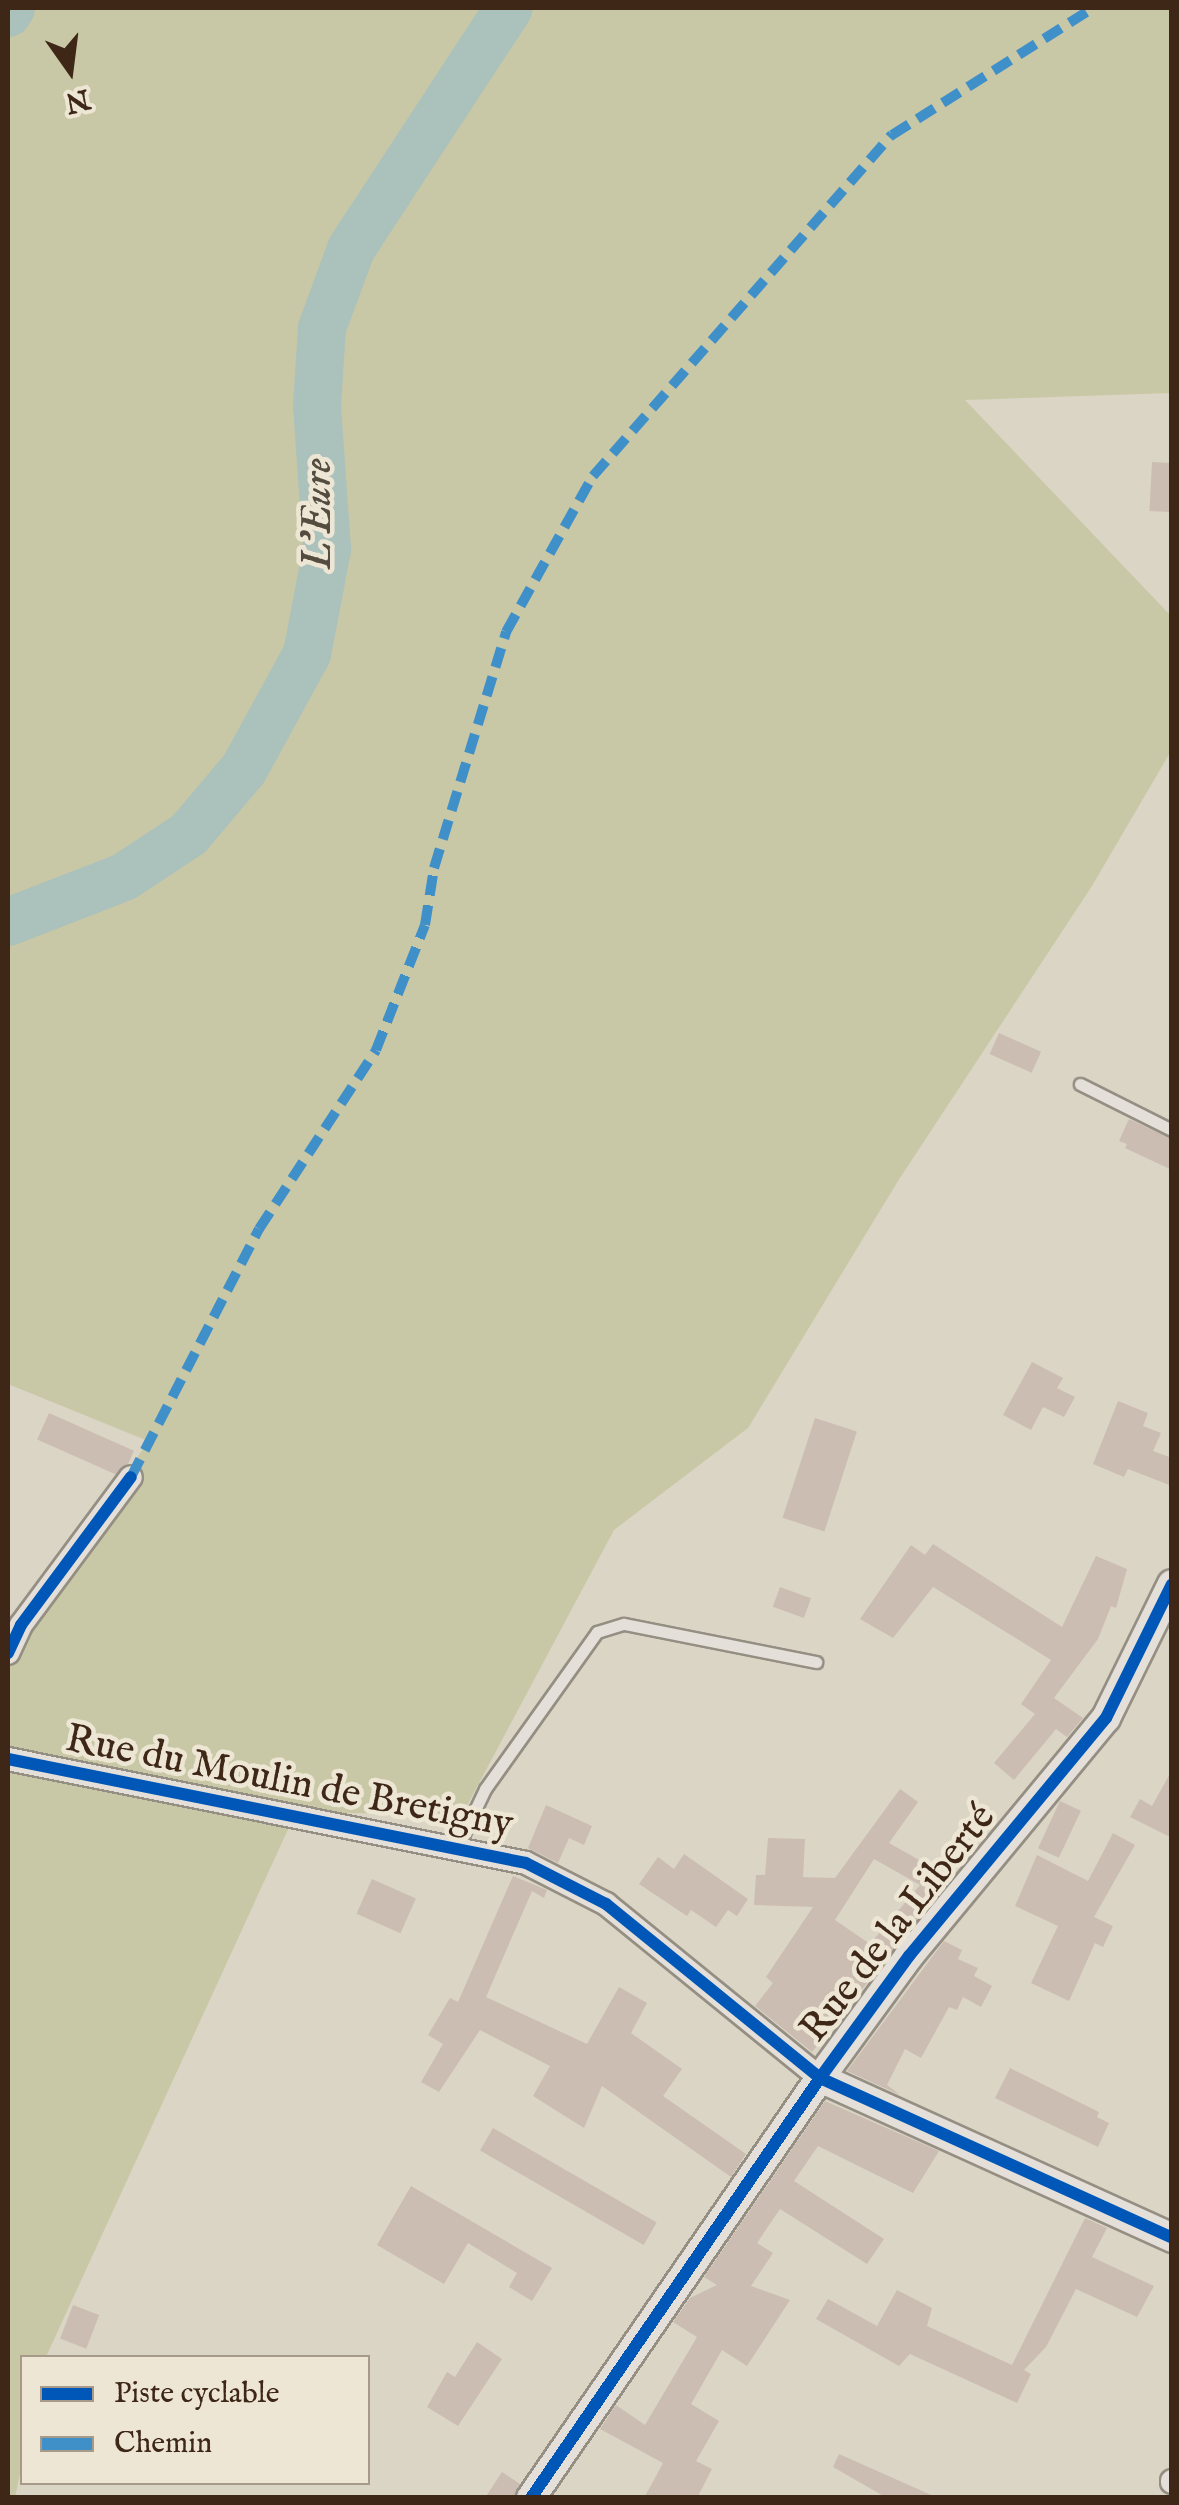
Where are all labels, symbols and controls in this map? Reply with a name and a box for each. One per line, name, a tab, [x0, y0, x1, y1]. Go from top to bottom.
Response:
north arrow	[20, 20, 120, 120]
text: N	[61, 80, 93, 120]
water label: L'Eure	[294, 458, 344, 570]
street label: Rue du Moulin de Bretigny	[61, 1716, 517, 1850]
street label: Rue de la Liberté	[791, 1795, 1007, 2053]
legend	[20, 2355, 370, 2485]
text: Piste cyclable	[114, 2375, 280, 2413]
text: Chemin	[114, 2425, 212, 2463]

